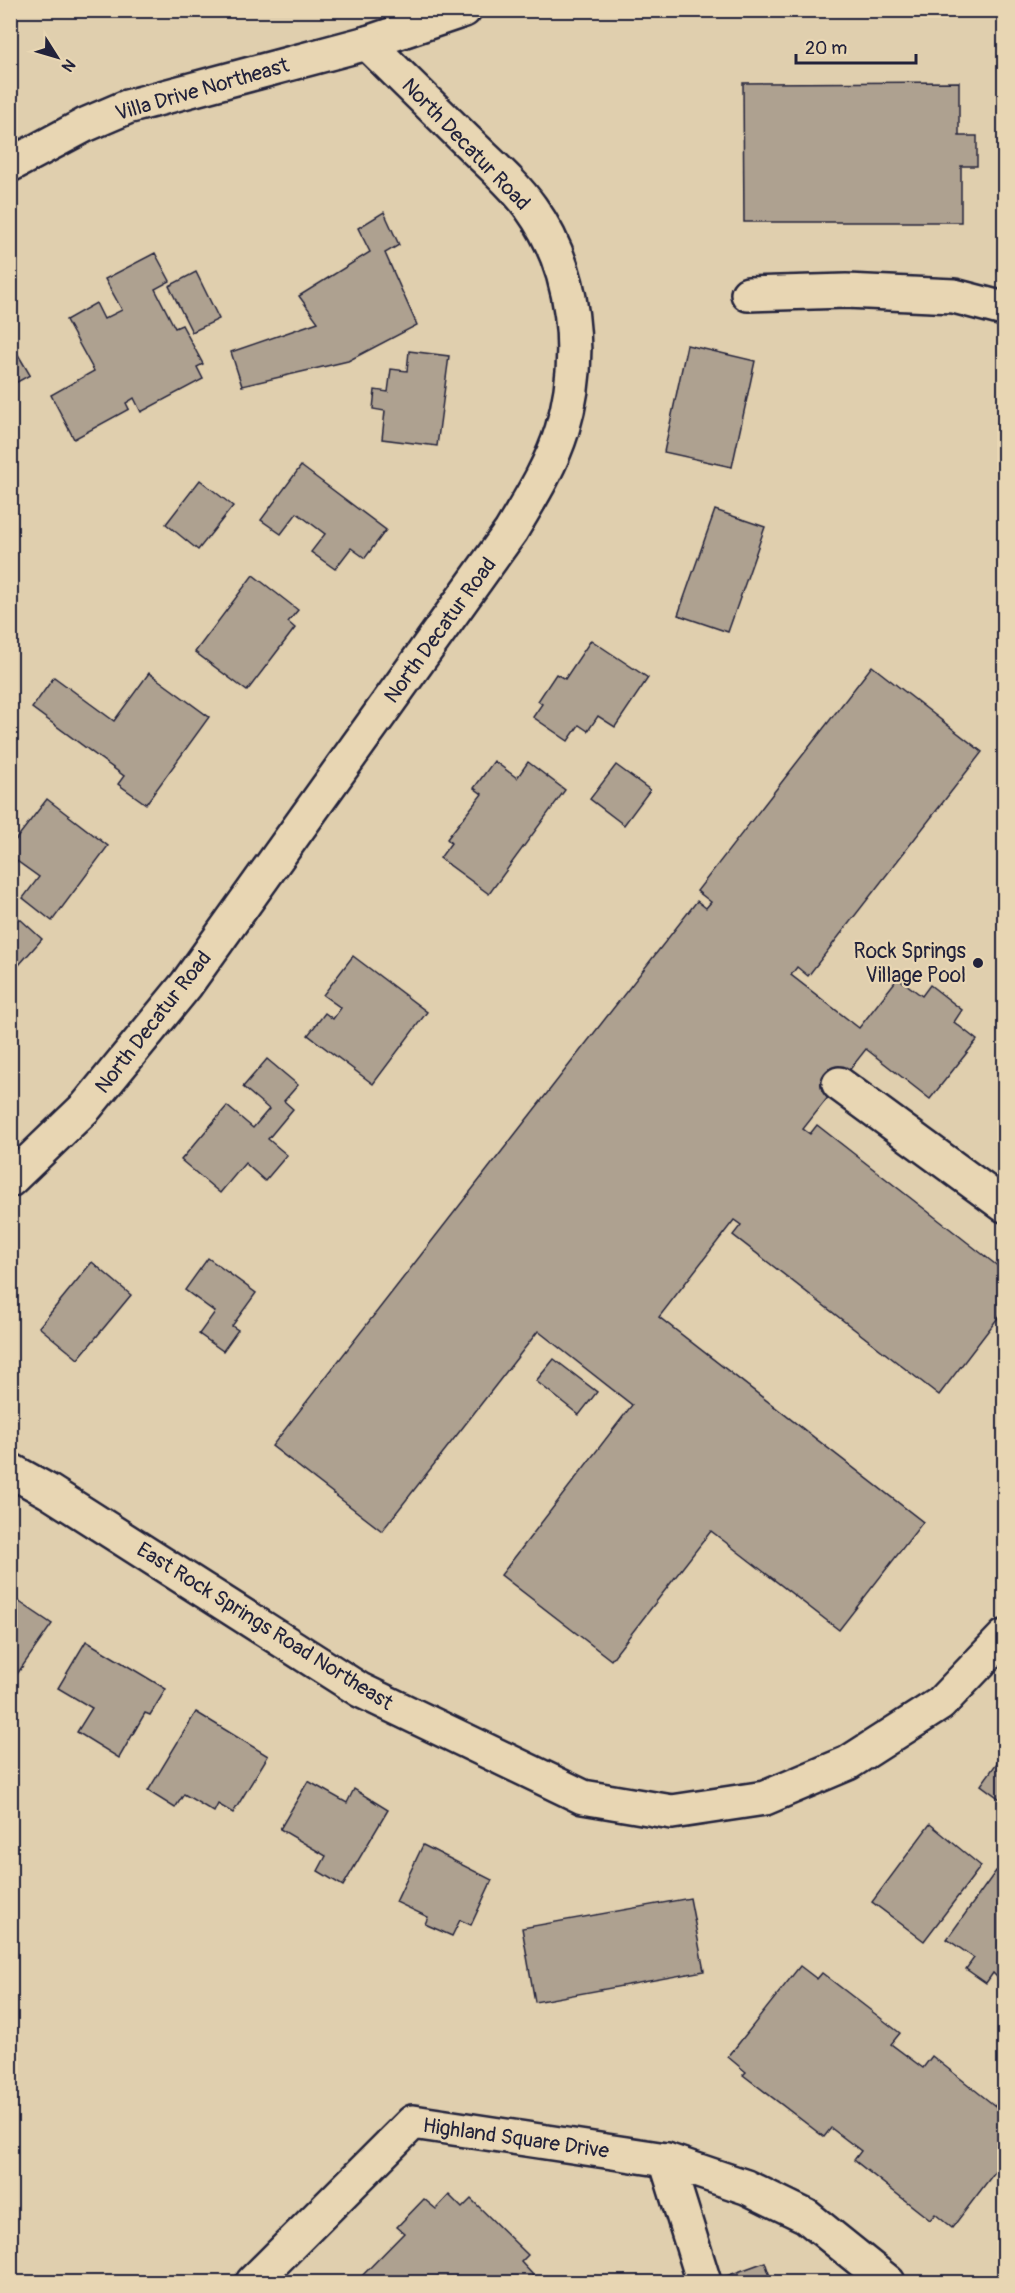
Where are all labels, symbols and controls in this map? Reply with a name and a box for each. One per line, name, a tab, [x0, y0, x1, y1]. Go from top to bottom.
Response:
north arrow	[27, 27, 87, 87]
scale bar	[796, 27, 916, 65]
text: 20 m	[805, 37, 847, 60]
street label: Villa Drive Northeast	[112, 52, 293, 127]
text: N	[57, 55, 79, 76]
street label: North Decatur Road	[396, 72, 536, 216]
street label: North Decatur Road	[378, 552, 502, 709]
place label: Rock Springs Village Pool	[854, 938, 967, 989]
street label: North Decatur Road	[89, 946, 218, 1099]
marker: Rock Springs Village Pool	[971, 956, 985, 970]
street label: East Rock Springs Road Northeast	[131, 1536, 398, 1717]
street label: Highland Square Drive	[421, 2112, 611, 2165]

